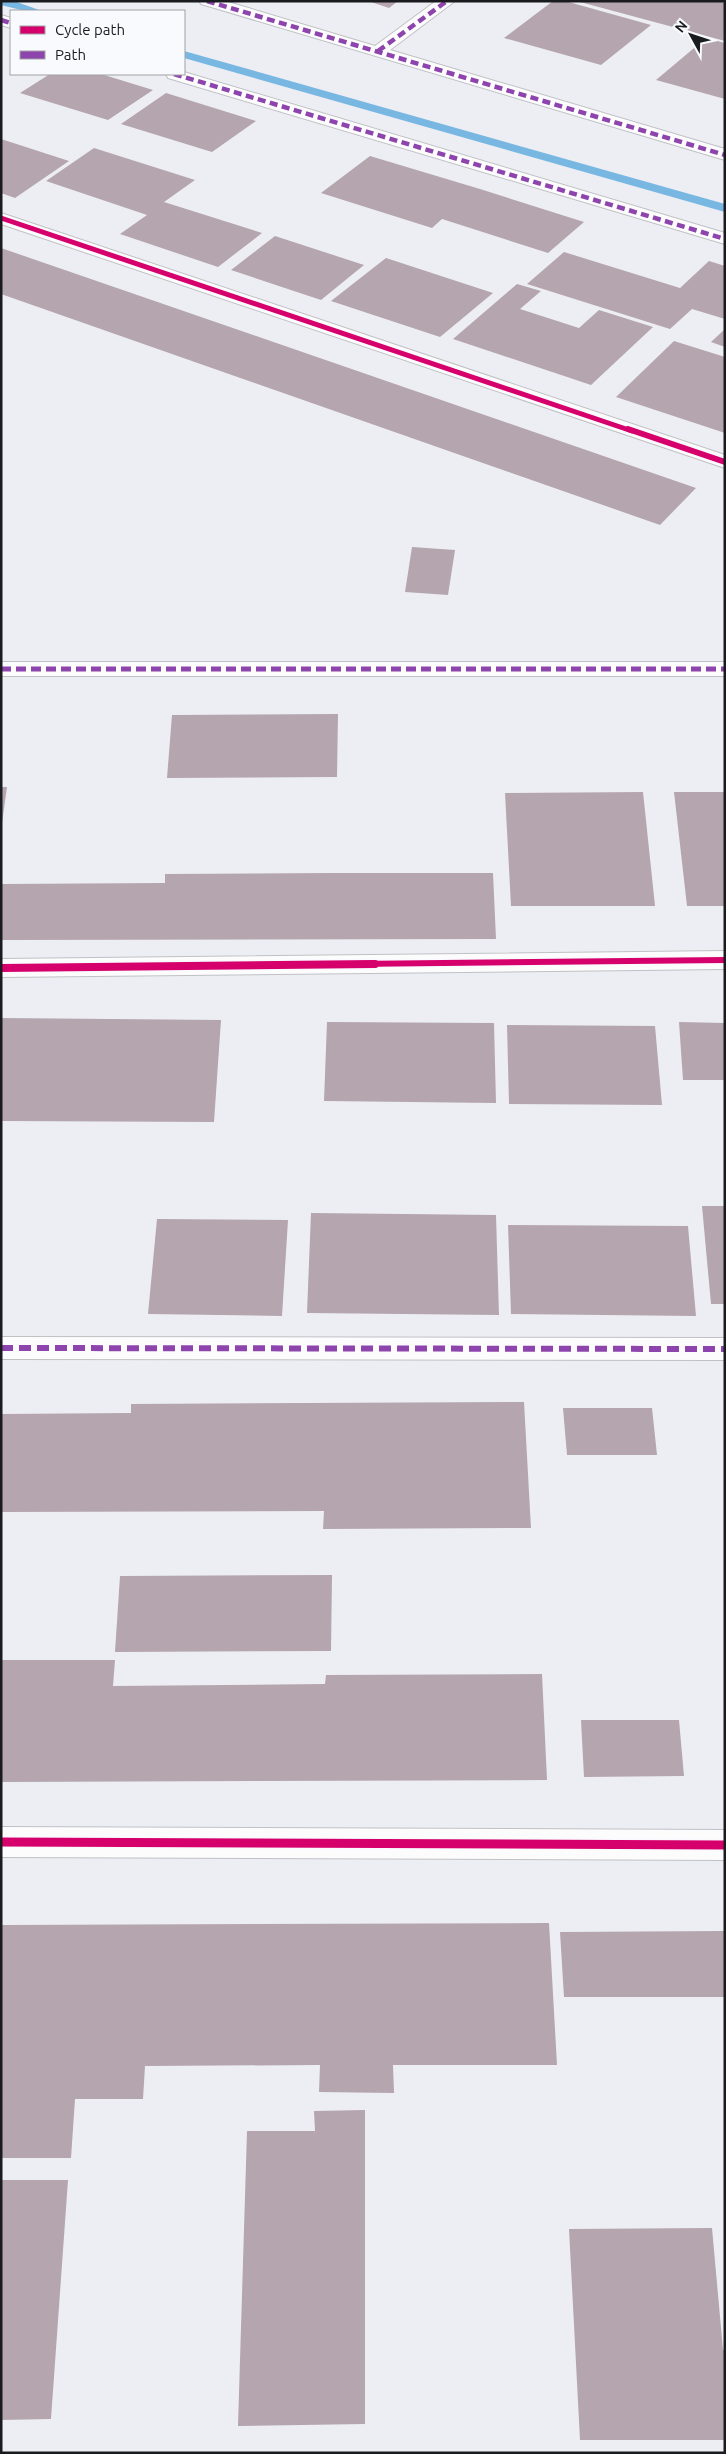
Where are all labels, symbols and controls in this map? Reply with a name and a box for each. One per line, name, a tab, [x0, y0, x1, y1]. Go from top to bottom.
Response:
legend	[10, 10, 185, 75]
north arrow	[666, 10, 716, 60]
text: N	[672, 17, 691, 36]
text: Cycle path	[55, 21, 125, 38]
text: Path	[55, 46, 86, 63]

